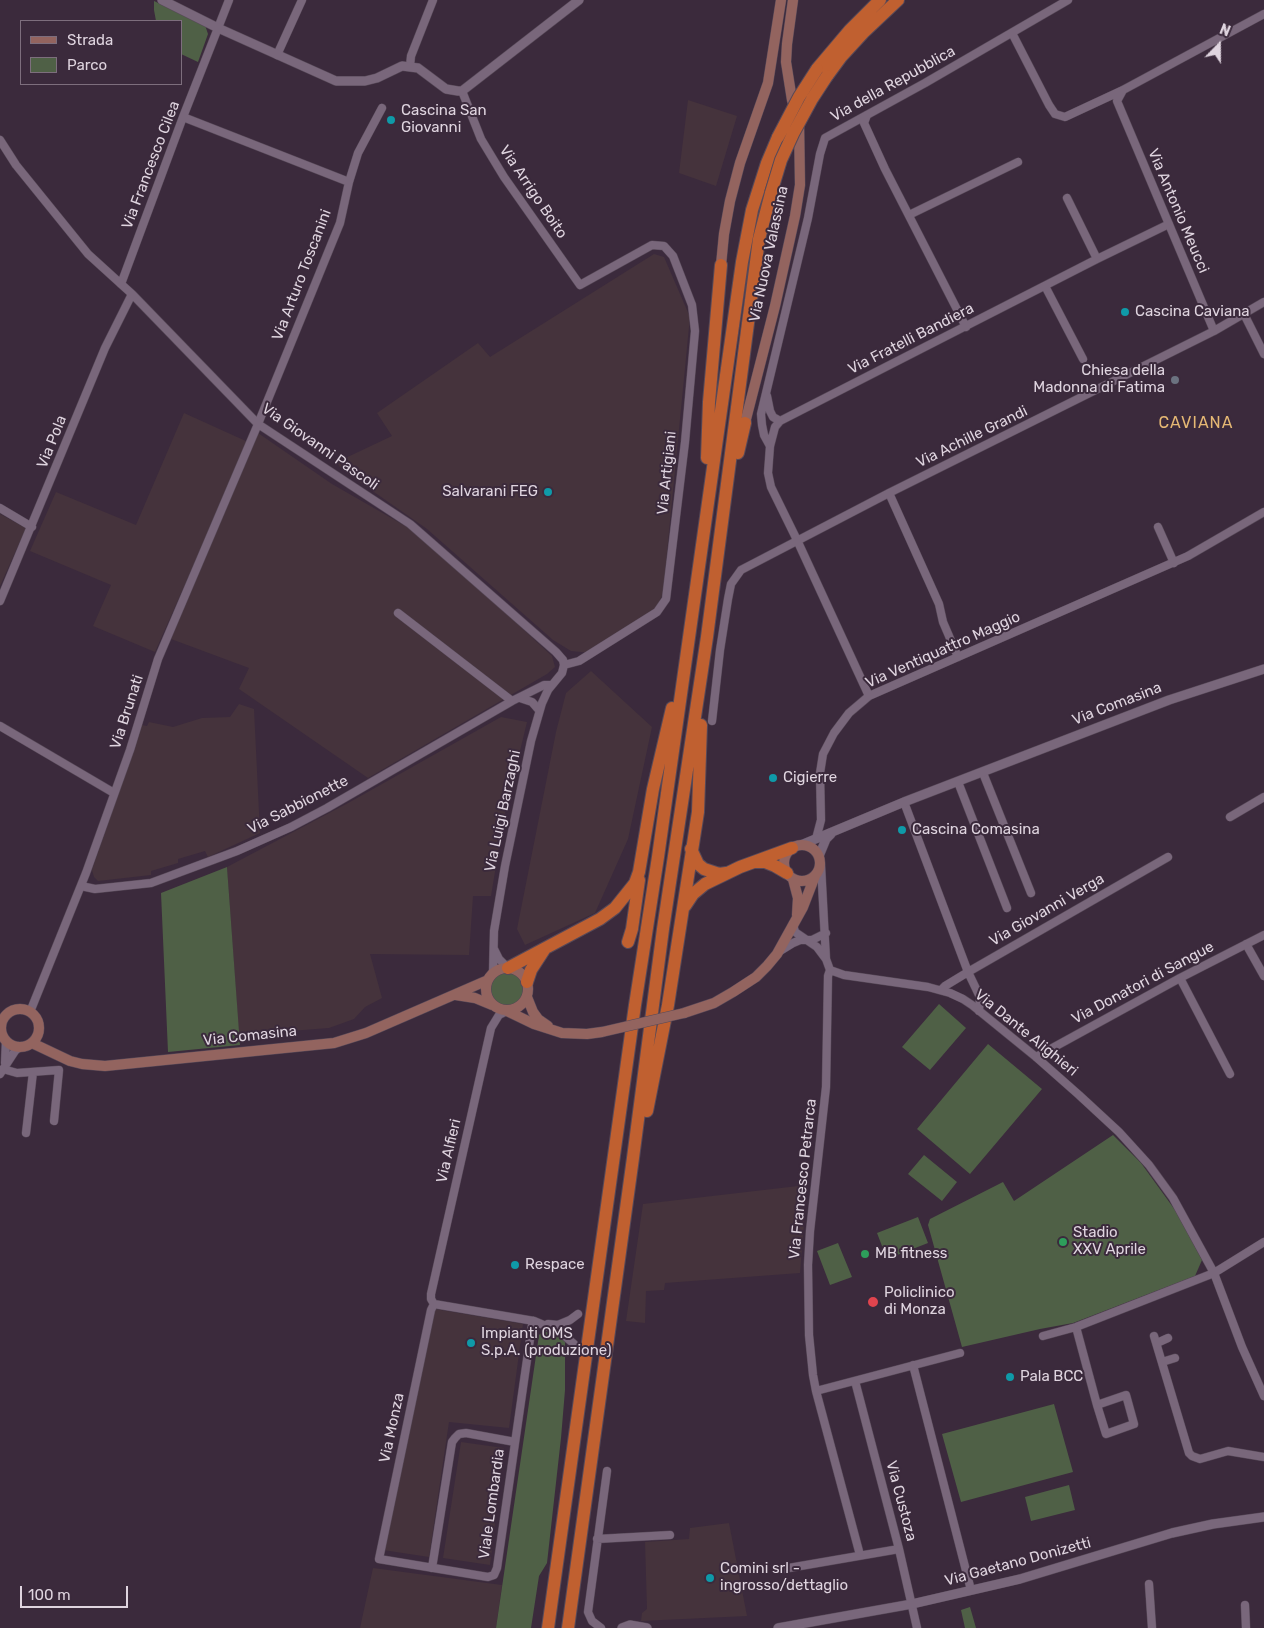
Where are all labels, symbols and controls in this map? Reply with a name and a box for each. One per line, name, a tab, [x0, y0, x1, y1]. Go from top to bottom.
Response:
legend	[20, 20, 182, 85]
north arrow	[1194, 20, 1244, 70]
text: N	[1217, 21, 1233, 40]
text: Strada	[67, 31, 113, 49]
street label: Via della Repubblica	[828, 42, 958, 126]
text: Parco	[67, 56, 107, 74]
street label: Via Francesco Cilea	[118, 98, 184, 232]
place label: Cascina San Giovanni	[401, 102, 487, 137]
marker: Cascina San Giovanni	[385, 114, 397, 126]
street label: Via Arrigo Boito	[495, 142, 571, 242]
street label: Via Antonio Meucci	[1144, 146, 1212, 276]
street label: Via Nuova Valassina	[746, 184, 792, 324]
street label: Via Arturo Toscanini	[269, 207, 335, 343]
street label: Via Fratelli Bandiera	[845, 299, 977, 379]
place label: Cascina Caviana	[1135, 303, 1250, 321]
marker: Cascina Caviana	[1119, 306, 1131, 318]
place label: Chiesa della Madonna di Fatima	[1033, 362, 1165, 397]
marker: Chiesa della Madonna di Fatima	[1169, 374, 1181, 386]
street label: Via Giovanni Pascoli	[258, 400, 382, 494]
street label: Via Achille Grandi	[913, 402, 1031, 472]
street label: Via Pola	[33, 413, 71, 471]
district label: CAVIANA	[1158, 413, 1234, 433]
street label: Via Artigiani	[654, 430, 680, 516]
place label: Salvarani FEG	[442, 483, 538, 501]
marker: Salvarani FEG	[542, 486, 554, 498]
street label: Via Ventiquattro Maggio	[863, 608, 1023, 692]
street label: Via Brunati	[107, 673, 147, 751]
street label: Via Comasina	[1070, 679, 1164, 729]
street label: Via Luigi Barzaghi	[481, 748, 525, 874]
place label: Cigierre	[783, 769, 837, 787]
street label: Via Sabbionette	[245, 772, 351, 838]
marker: Cigierre	[767, 772, 779, 784]
place label: Cascina Comasina	[912, 821, 1040, 839]
marker: Cascina Comasina	[896, 824, 908, 836]
street label: Via Giovanni Verga	[986, 870, 1108, 950]
street label: Via Donatori di Sangue	[1069, 938, 1217, 1028]
street label: Via Dante Alighieri	[971, 986, 1081, 1080]
street label: Via Comasina	[202, 1022, 298, 1050]
street label: Via Francesco Petrarca	[786, 1098, 820, 1260]
street label: Via Alfieri	[433, 1117, 465, 1185]
place label: Stadio XXV Aprile	[1073, 1224, 1146, 1259]
marker: Stadio XXV Aprile	[1057, 1236, 1069, 1248]
place label: MB fitness	[875, 1245, 947, 1263]
marker: MB fitness	[859, 1248, 871, 1260]
place label: Respace	[525, 1256, 585, 1274]
marker: Respace	[509, 1259, 521, 1271]
place label: Policlinico di Monza	[884, 1284, 955, 1319]
marker: Policlinico di Monza	[866, 1295, 880, 1309]
place label: Impianti OMS S.p.A. (produzione)	[481, 1325, 612, 1360]
marker: Impianti OMS S.p.A. (produzione)	[465, 1337, 477, 1349]
place label: Pala BCC	[1020, 1368, 1083, 1386]
marker: Pala BCC	[1004, 1371, 1016, 1383]
street label: Via Monza	[376, 1391, 408, 1465]
street label: Viale Lombardia	[475, 1448, 509, 1560]
street label: Via Custoza	[882, 1459, 920, 1543]
street label: Via Gaetano Donizetti	[943, 1534, 1093, 1590]
place label: Comini srl - ingrosso/dettaglio	[720, 1560, 848, 1595]
marker: Comini srl - ingrosso/dettaglio	[704, 1572, 716, 1584]
scale bar	[22, 1576, 130, 1608]
text: 100 m	[28, 1586, 70, 1604]

